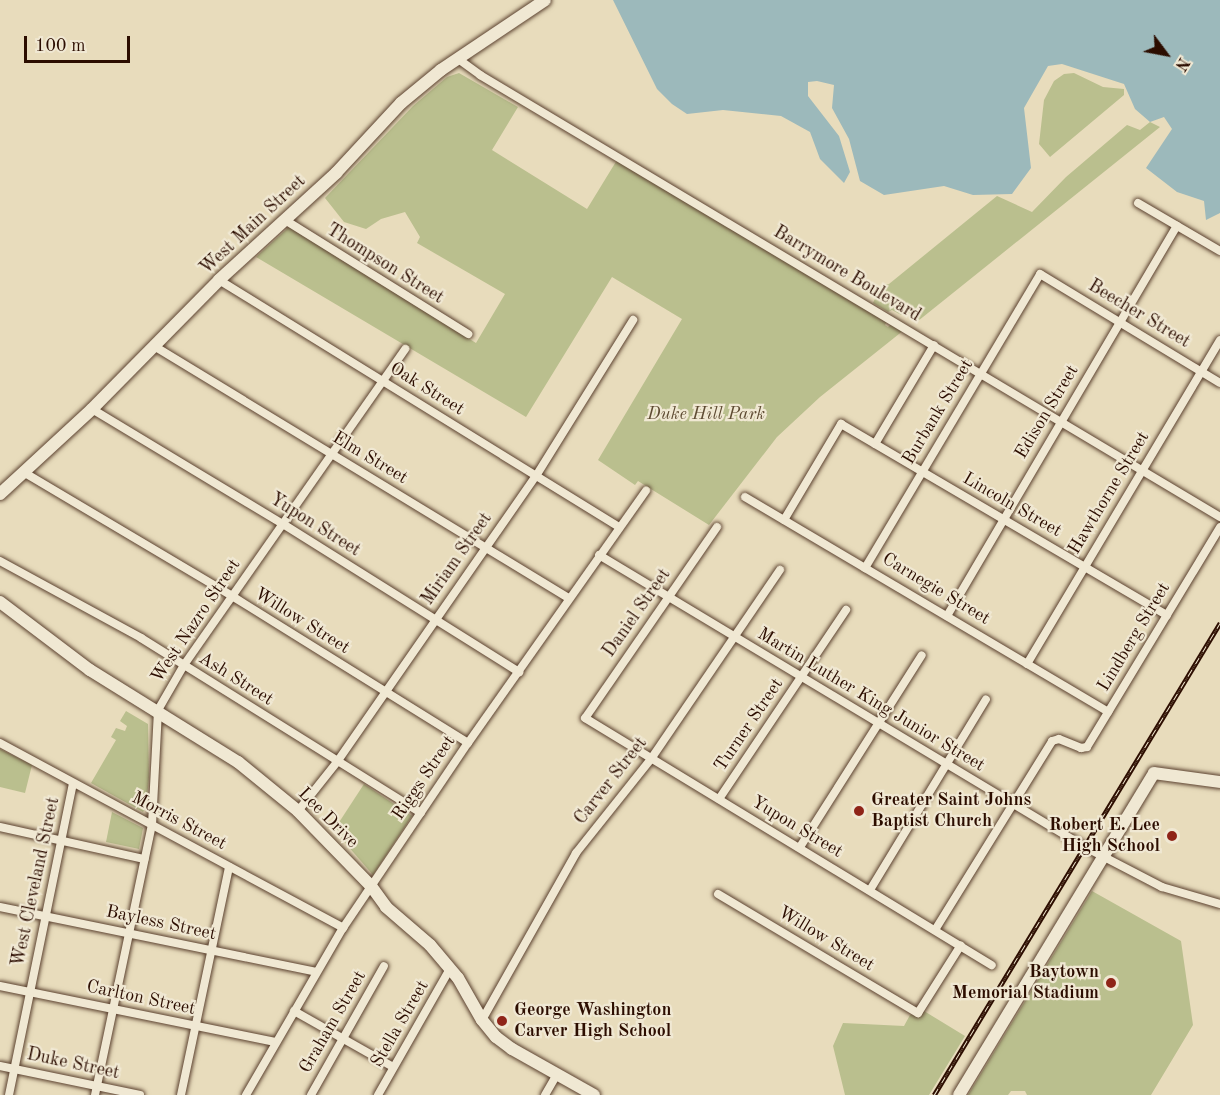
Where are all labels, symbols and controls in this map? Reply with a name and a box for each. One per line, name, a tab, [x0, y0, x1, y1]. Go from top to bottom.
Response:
scale bar	[27, 24, 134, 62]
north arrow	[1136, 24, 1196, 84]
text: 100 m	[35, 37, 86, 55]
text: N	[1171, 54, 1191, 73]
street label: West Main Street	[196, 171, 310, 279]
street label: Thompson Street	[322, 219, 448, 309]
street label: Barrymore Boulevard	[769, 221, 925, 327]
street label: Beecher Street	[1084, 275, 1194, 353]
street label: Burbank Street	[898, 355, 978, 469]
street label: Oak Street	[386, 358, 468, 420]
street label: Edison Street	[1010, 361, 1084, 463]
park label: Duke Hill Park	[647, 403, 765, 425]
street label: Elm Street	[328, 427, 412, 489]
street label: Hawthorne Street	[1064, 428, 1154, 558]
street label: Lincoln Street	[959, 468, 1065, 542]
street label: Yupon Street	[266, 489, 364, 561]
street label: Miriam Street	[417, 509, 497, 609]
street label: Carnegie Street	[878, 548, 994, 630]
street label: West Nazro Street	[147, 555, 245, 687]
street label: Daniel Street	[599, 564, 675, 662]
street label: Lindberg Street	[1093, 579, 1175, 695]
street label: Willow Street	[250, 583, 354, 659]
street label: Martin Luther King Junior Street	[753, 623, 989, 777]
street label: Ash Street	[195, 648, 277, 710]
street label: Turner Street	[710, 674, 788, 776]
street label: Riggs Street	[388, 731, 460, 825]
street label: Carver Street	[570, 733, 652, 829]
street label: Lee Drive	[293, 783, 363, 853]
street label: Morris Street	[128, 787, 230, 855]
place label: Greater Saint Johns Baptist Church	[871, 790, 1031, 832]
street label: Yupon Street	[747, 791, 847, 863]
street label: West Cleveland Street	[7, 795, 65, 969]
marker: Greater Saint Johns Baptist Church	[852, 804, 866, 818]
place label: Robert E. Lee High School	[1049, 815, 1160, 858]
marker: Robert E. Lee High School	[1165, 829, 1179, 843]
street label: Bayless Street	[104, 901, 218, 945]
street label: Willow Street	[774, 902, 878, 976]
place label: Baytown Memorial Stadium	[952, 962, 1099, 1004]
street label: Graham Street	[295, 967, 371, 1077]
street label: Carlton Street	[85, 976, 197, 1020]
marker: Baytown Memorial Stadium	[1104, 976, 1118, 990]
street label: Stella Street	[366, 977, 434, 1071]
place label: George Washington Carver High School	[514, 1000, 671, 1042]
marker: George Washington Carver High School	[495, 1014, 509, 1028]
street label: Duke Street	[25, 1044, 121, 1084]

